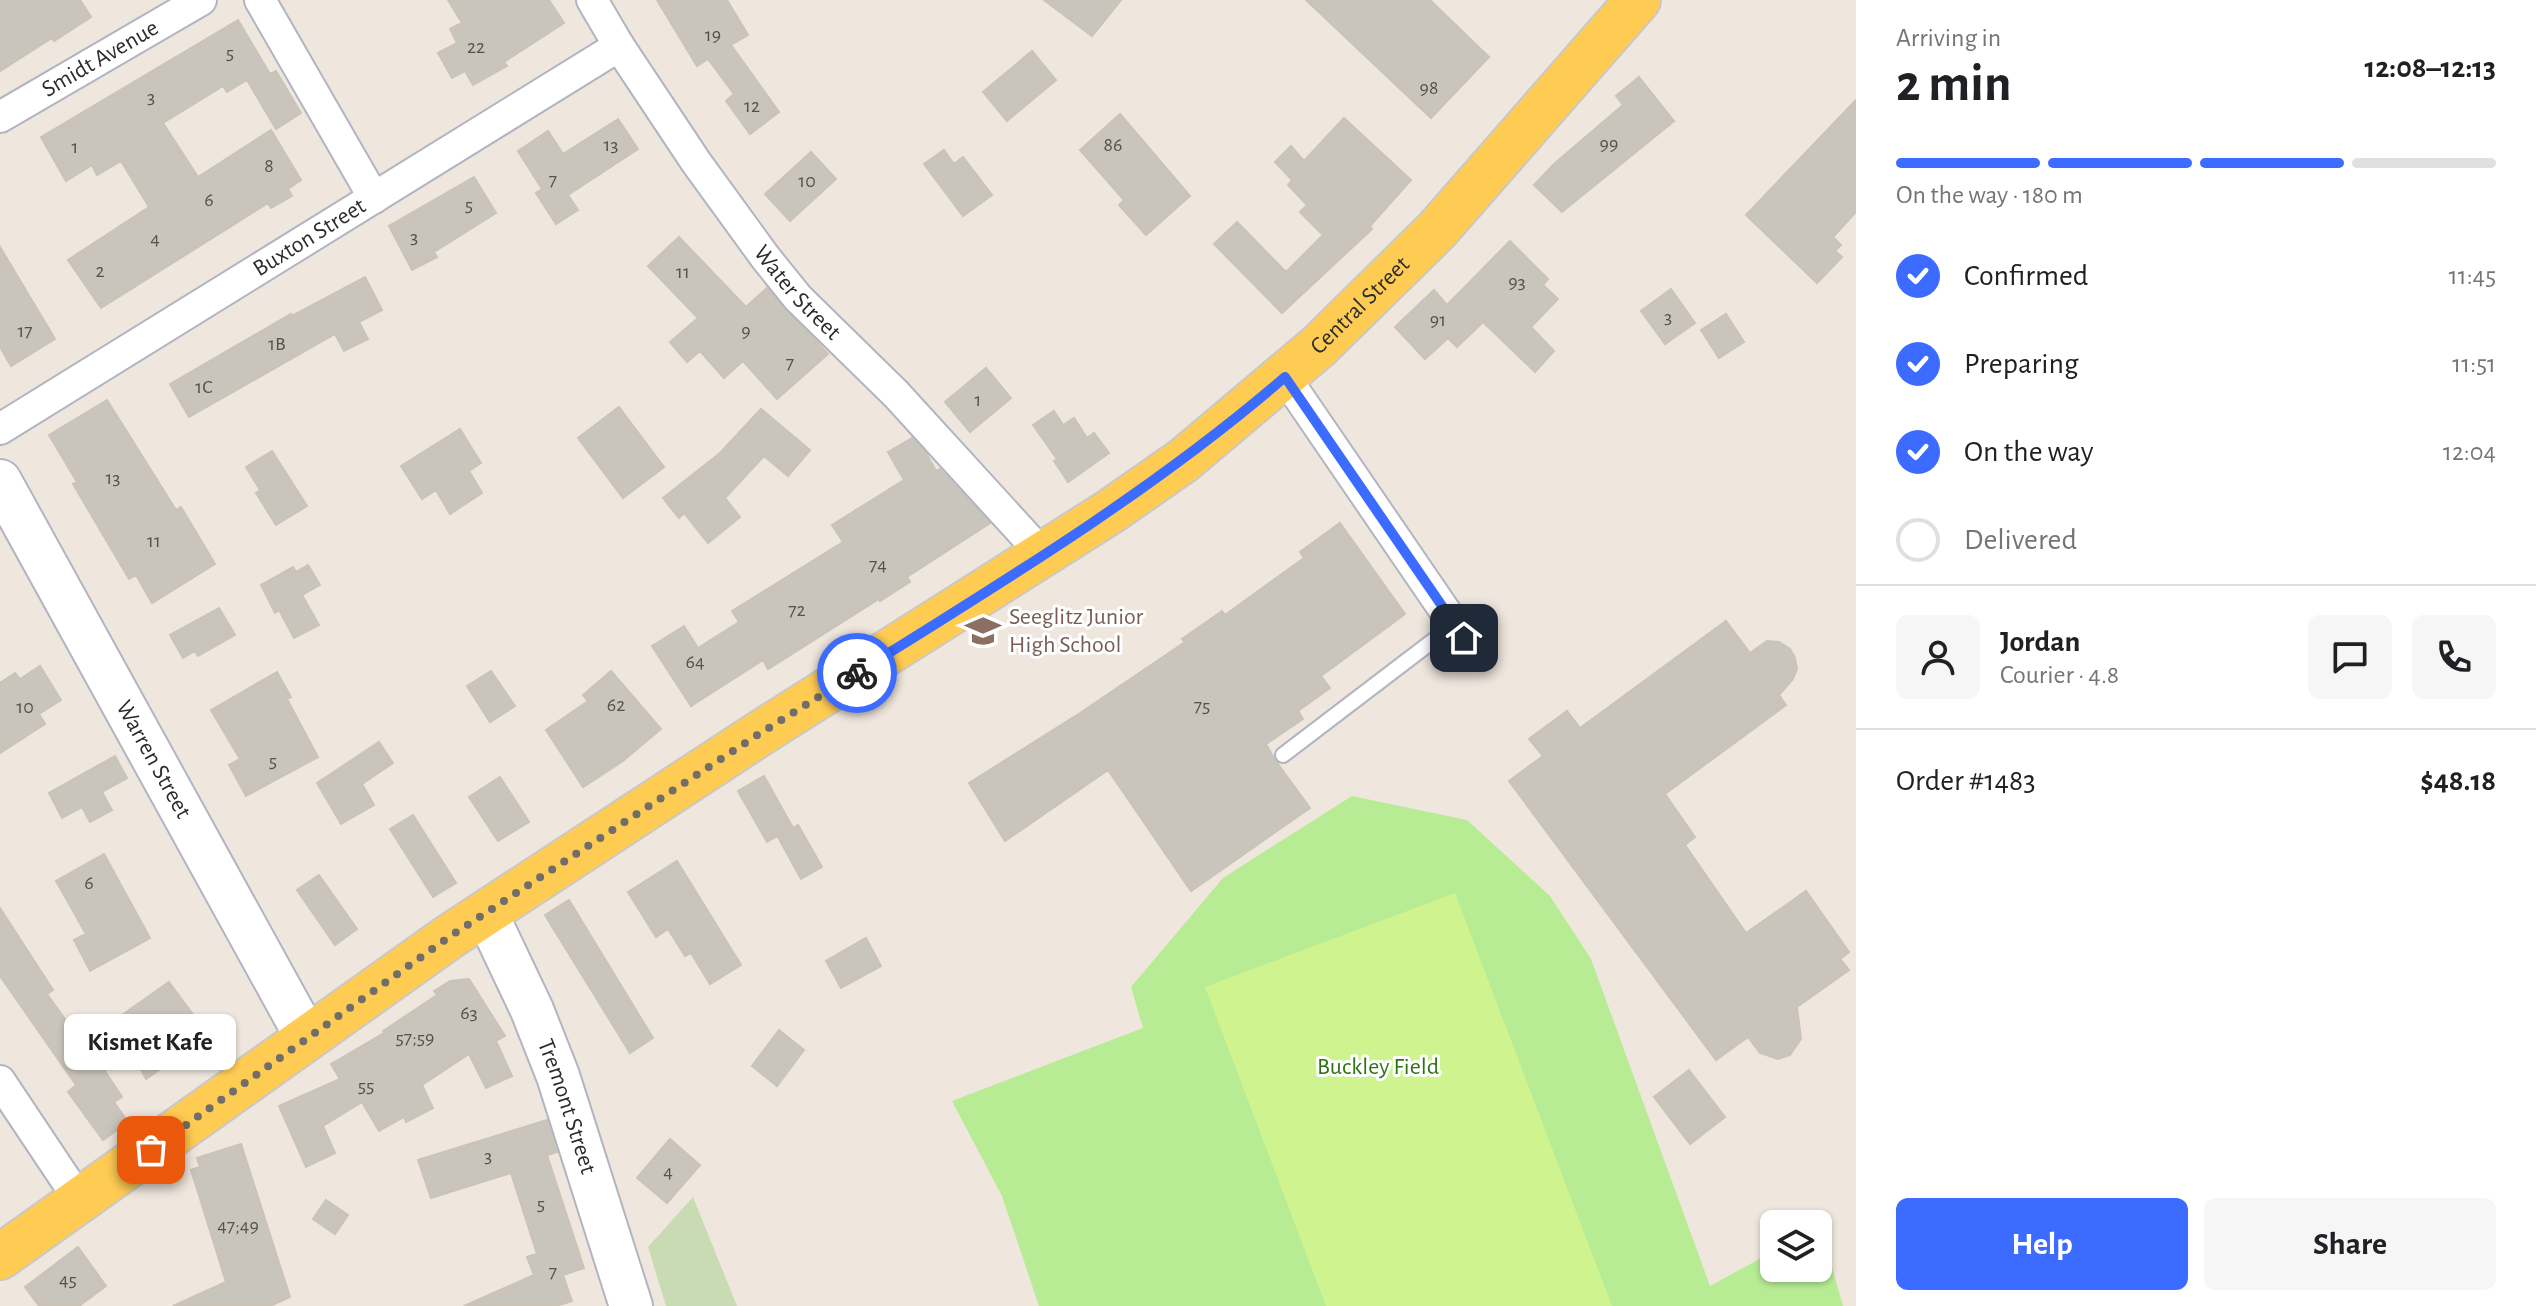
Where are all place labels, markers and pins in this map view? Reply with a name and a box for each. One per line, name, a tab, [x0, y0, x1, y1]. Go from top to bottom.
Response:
pin	[1430, 604, 1498, 672]
place label: Seeglitz Junior High School	[1009, 605, 1144, 657]
school or university icon: Seeglitz Junior High School	[964, 612, 1002, 650]
callout: Kismet Kafe	[65, 1014, 237, 1070]
pin	[117, 1116, 185, 1184]

